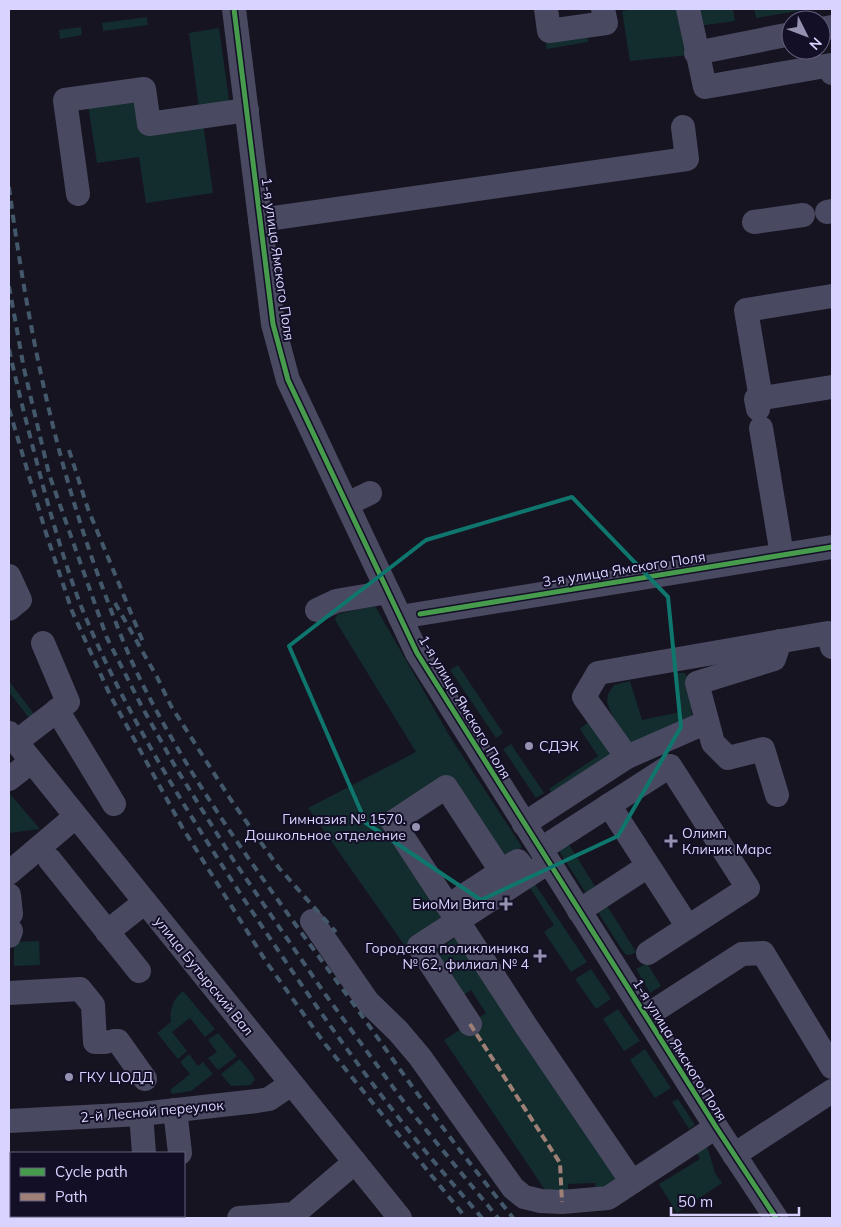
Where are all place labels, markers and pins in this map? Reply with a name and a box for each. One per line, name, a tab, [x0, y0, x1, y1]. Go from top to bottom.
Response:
place label: СДЭК	[539, 737, 579, 755]
marker: СДЭК	[523, 740, 535, 752]
place label: Гимназия № 1570. Дошкольное отделение	[245, 810, 406, 844]
marker: Гимназия № 1570. Дошкольное отделение	[410, 821, 422, 833]
place label: Олимп Клиник Марс	[682, 824, 772, 858]
marker: Олимп Клиник Марс	[664, 834, 678, 848]
place label: БиоМи Вита	[412, 895, 495, 913]
marker: БиоМи Вита	[499, 897, 513, 911]
place label: Городская поликлиника № 62, филиал № 4	[365, 939, 530, 973]
marker: Городская поликлиника № 62, филиал № 4	[533, 949, 547, 963]
place label: ГКУ ЦОДД	[79, 1068, 153, 1086]
marker: ГКУ ЦОДД	[63, 1071, 75, 1083]

